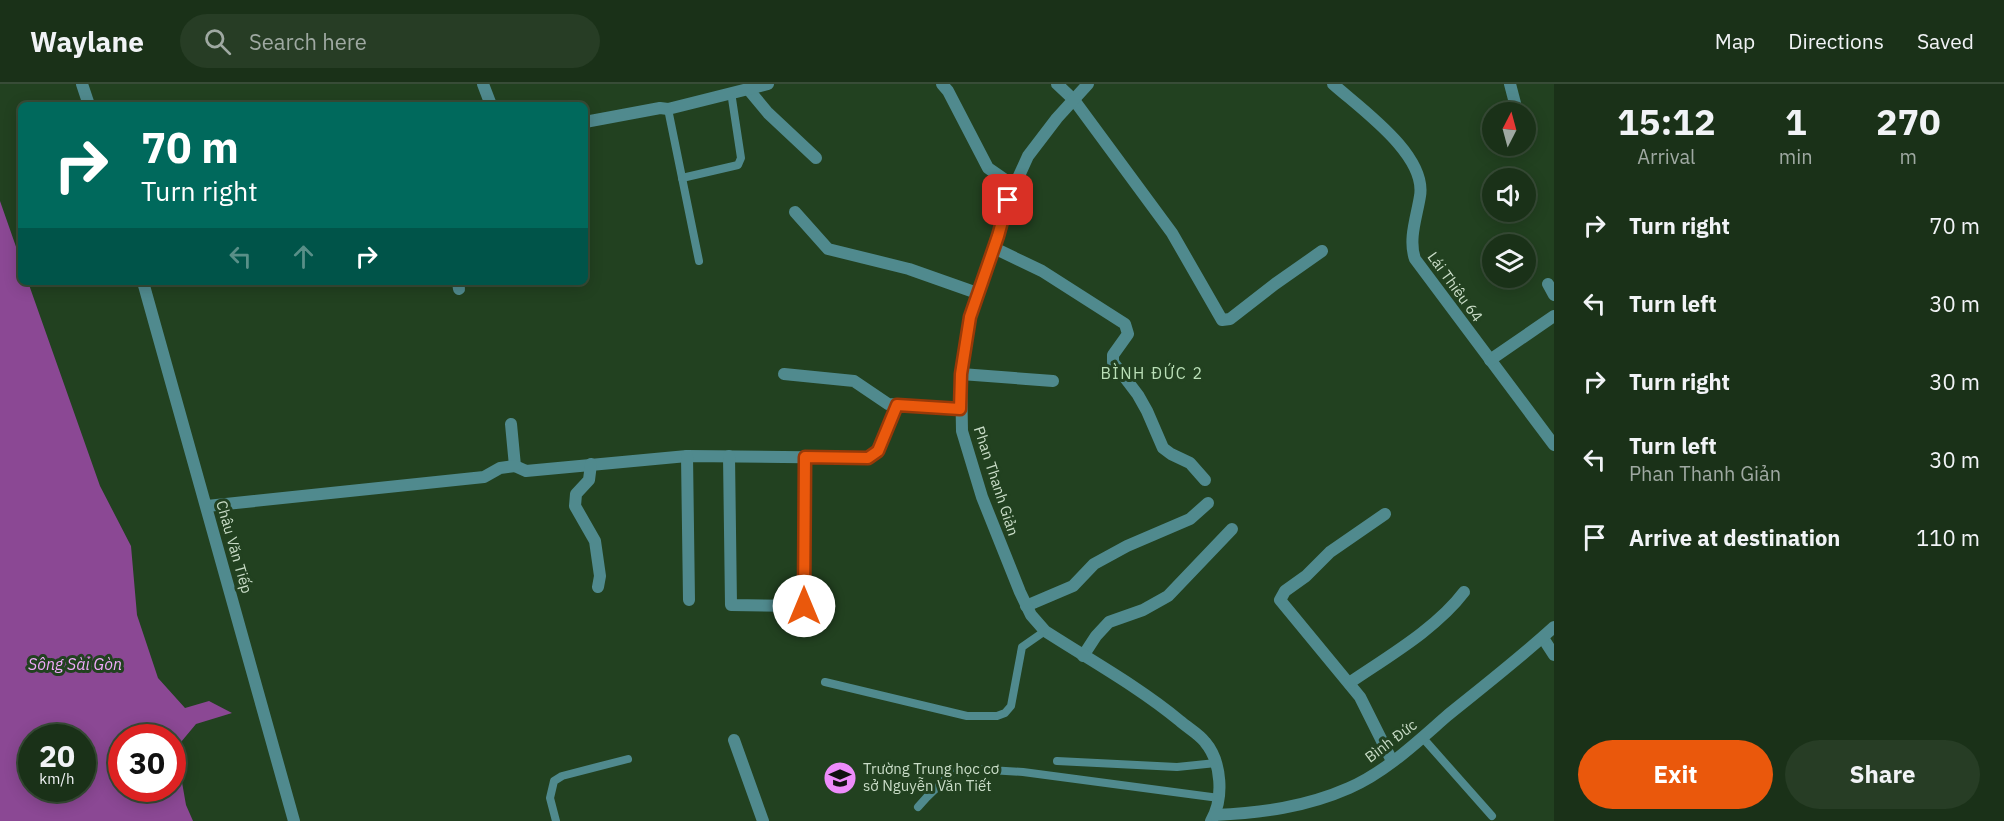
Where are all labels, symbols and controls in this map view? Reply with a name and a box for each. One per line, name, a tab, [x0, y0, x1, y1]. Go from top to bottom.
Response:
search box	[180, 14, 600, 68]
text: Waylane	[30, 23, 144, 60]
icon: search	[201, 25, 234, 58]
text: Search here	[249, 27, 367, 56]
text: Map	[1715, 27, 1755, 55]
text: Directions	[1788, 27, 1884, 55]
text: Saved	[1917, 27, 1974, 55]
text: 15:12	[1617, 98, 1716, 145]
text: 1	[1785, 98, 1807, 145]
text: 270	[1876, 98, 1941, 145]
north arrow	[1482, 102, 1536, 156]
map controls	[1482, 102, 1536, 288]
text: 70 m	[141, 120, 239, 175]
icon: right	[42, 126, 120, 204]
text: Arrival	[1637, 143, 1696, 170]
text: min	[1779, 143, 1813, 170]
text: m	[1900, 143, 1917, 170]
button: sound	[1482, 168, 1536, 222]
text: Turn right	[141, 173, 258, 208]
pin	[982, 174, 1033, 225]
icon: arrive	[991, 183, 1024, 216]
icon: right	[1578, 209, 1611, 242]
text: Turn right	[1629, 211, 1730, 240]
text: 70 m	[1929, 211, 1980, 240]
button: layers	[1482, 234, 1536, 288]
icon: left	[224, 240, 257, 273]
icon: ahead	[287, 240, 320, 273]
icon: right	[350, 240, 383, 273]
street label: Lái Thiêu 64	[1424, 248, 1487, 325]
icon: left	[1578, 287, 1611, 320]
text: Turn left	[1629, 289, 1717, 318]
text: 30 m	[1929, 289, 1980, 318]
district label: BÌNH ĐỨC 2	[1100, 362, 1204, 383]
icon: right	[1578, 365, 1611, 398]
text: Turn right	[1629, 367, 1730, 396]
text: 30 m	[1929, 367, 1980, 396]
street label: Phan Thanh Giản	[970, 424, 1023, 538]
text: Turn left	[1629, 431, 1717, 460]
icon: left	[1578, 443, 1611, 476]
text: 30 m	[1929, 445, 1980, 474]
text: Phan Thanh Giản	[1629, 460, 1781, 487]
street label: Châu Văn Tiếp	[212, 498, 257, 596]
icon: arrive	[1578, 521, 1611, 554]
text: Arrive at destination	[1629, 523, 1840, 552]
text: 110 m	[1916, 523, 1980, 552]
position arrow	[772, 574, 836, 638]
water label: Sông Sài Gòn	[28, 654, 122, 674]
street label: Bình Đức	[1361, 715, 1421, 766]
speed limit sign: 30	[108, 724, 186, 802]
text: 20	[39, 736, 75, 775]
button: Exit	[1578, 740, 1773, 809]
button: Share	[1785, 740, 1980, 809]
place label: Trường Trung học cơ sở Nguyễn Văn Tiết	[863, 759, 999, 795]
school or university icon: Trường Trung học cơ sở Nguyễn Văn Tiết	[822, 760, 858, 796]
text: km/h	[39, 769, 75, 788]

